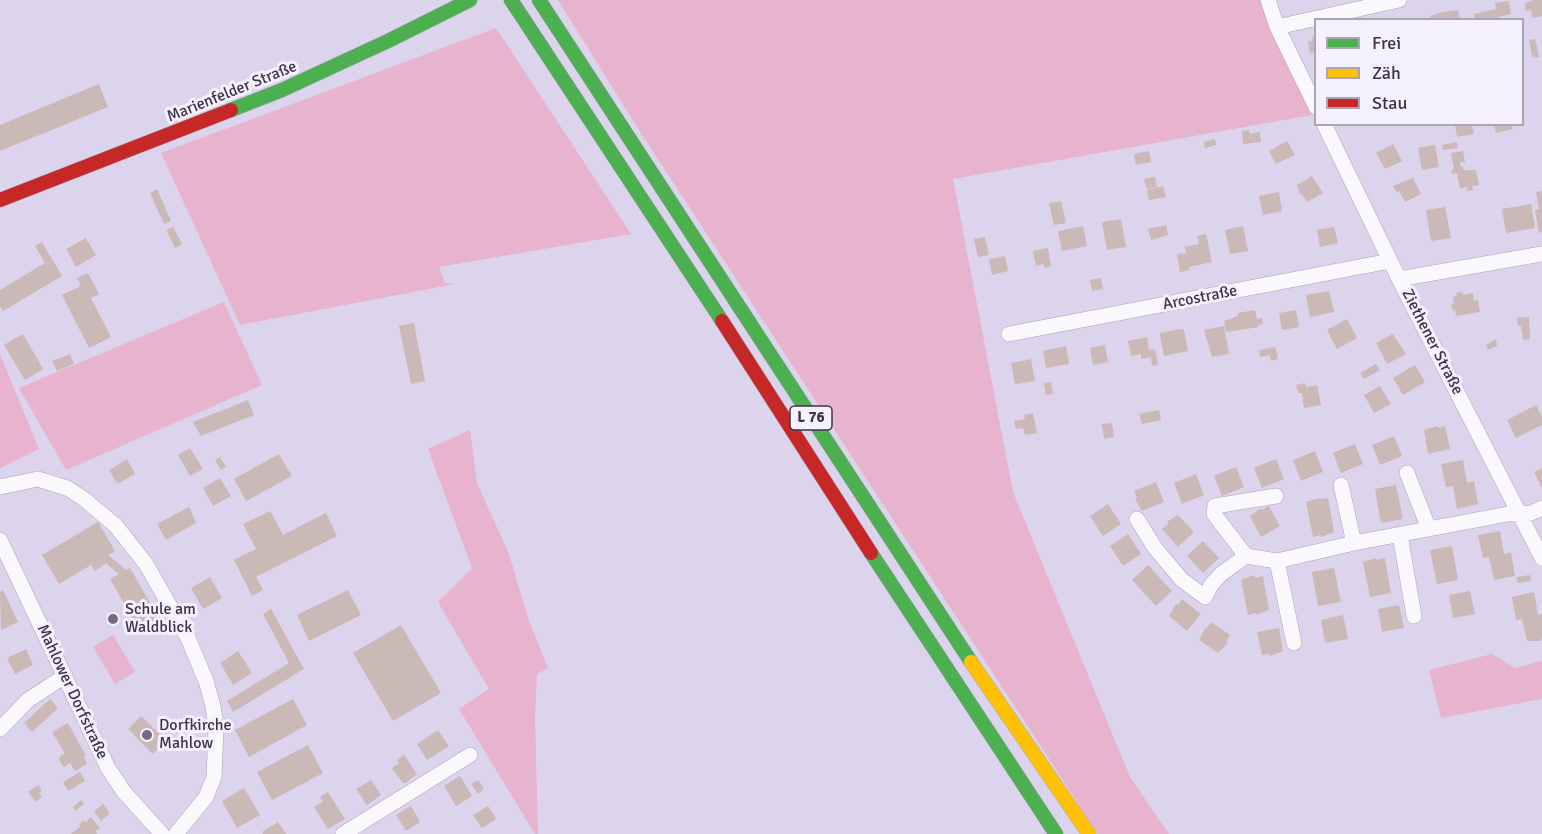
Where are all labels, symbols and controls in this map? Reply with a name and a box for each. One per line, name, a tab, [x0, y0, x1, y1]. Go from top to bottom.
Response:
legend	[1314, 18, 1524, 126]
text: Frei	[1372, 32, 1401, 54]
street label: Marienfelder Straße	[164, 57, 300, 127]
text: Zäh	[1372, 62, 1401, 84]
text: Stau	[1372, 92, 1407, 114]
street label: Arcostraße	[1161, 281, 1239, 315]
street label: Ziethener Straße	[1397, 286, 1467, 398]
road number: L 76	[790, 406, 832, 430]
place label: Schule am Waldblick	[125, 600, 196, 638]
marker: Schule am Waldblick	[106, 612, 120, 626]
street label: Mahlower Dorfstraße	[32, 622, 112, 762]
place label: Dorfkirche Mahlow	[159, 716, 232, 754]
marker: Dorfkirche Mahlow	[140, 728, 154, 742]

